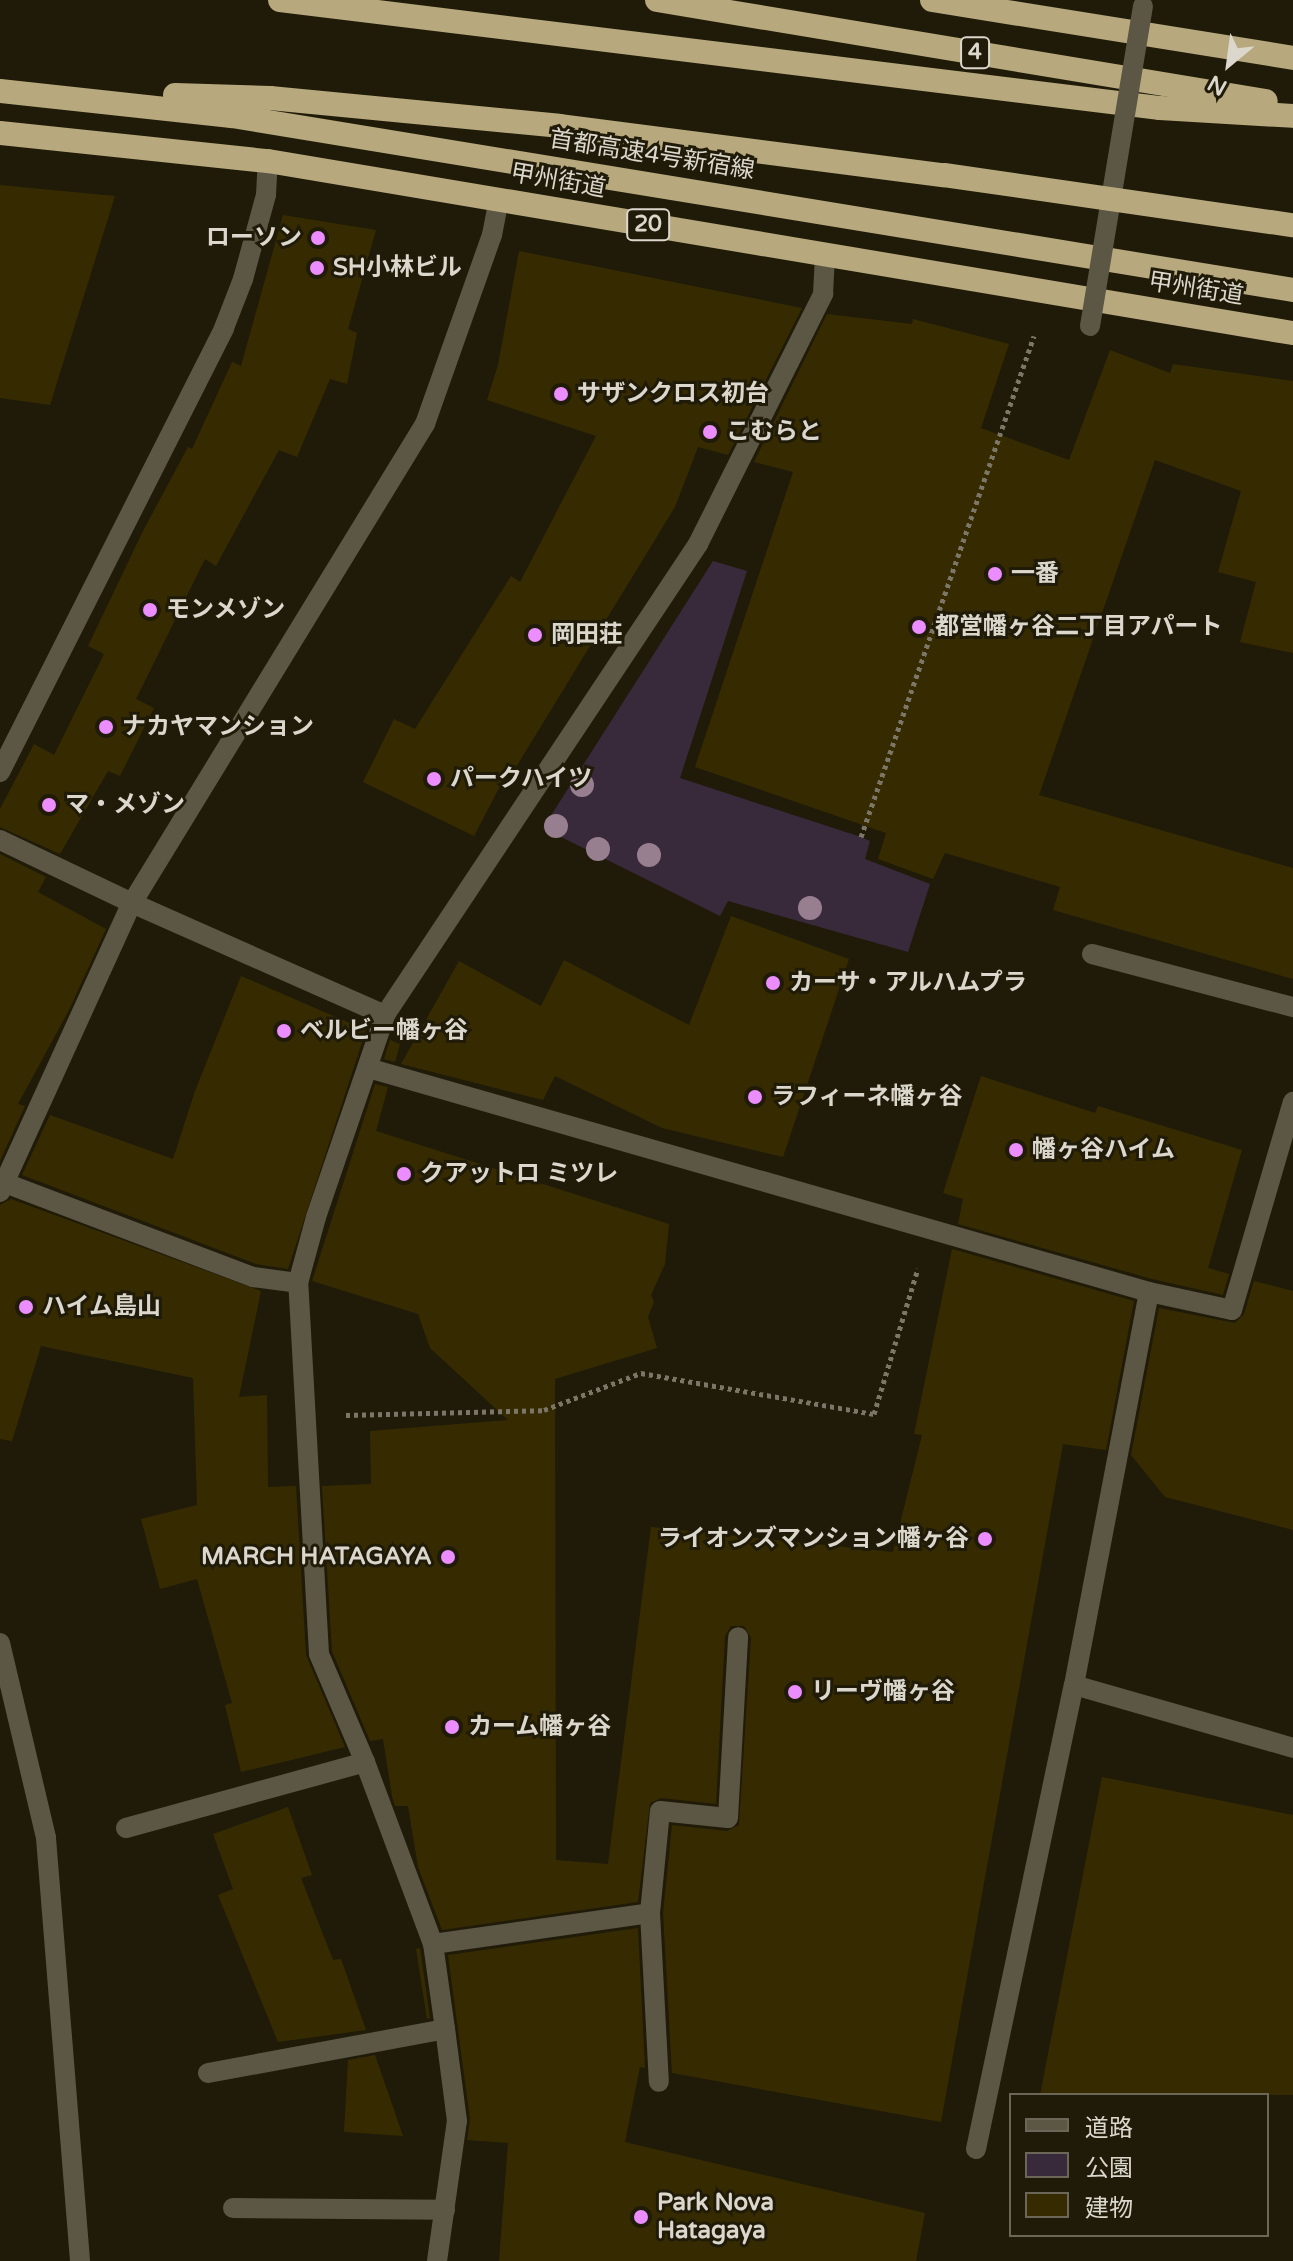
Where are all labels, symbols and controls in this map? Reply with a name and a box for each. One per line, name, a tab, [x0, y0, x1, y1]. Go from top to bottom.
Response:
north arrow	[1189, 24, 1269, 104]
road number: 4	[959, 35, 991, 71]
text: N	[1203, 69, 1231, 101]
street label: 首都高速4号新宿線	[547, 125, 757, 185]
street label: 甲州街道	[508, 158, 608, 204]
road number: 20	[626, 207, 670, 243]
place label: ローソン	[206, 224, 302, 252]
marker: ローソン	[309, 229, 327, 247]
place label: SH小林ビル	[333, 254, 462, 282]
marker: SH小林ビル	[308, 259, 326, 277]
street label: 甲州街道	[1146, 267, 1246, 311]
place label: サザンクロス初台	[577, 380, 769, 408]
marker: サザンクロス初台	[552, 385, 570, 403]
place label: こむらと	[726, 418, 822, 446]
marker: こむらと	[701, 423, 719, 441]
place label: 一番	[1011, 560, 1059, 588]
marker: 一番	[986, 565, 1004, 583]
place label: モンメゾン	[166, 596, 286, 624]
marker: モンメゾン	[141, 601, 159, 619]
place label: 都営幡ヶ谷二丁目アパート	[935, 613, 1223, 641]
marker: 都営幡ヶ谷二丁目アパート	[910, 618, 928, 636]
place label: 岡田荘	[551, 621, 623, 649]
marker: 岡田荘	[526, 626, 544, 644]
place label: ナカヤマンション	[122, 713, 314, 741]
marker: ナカヤマンション	[97, 718, 115, 736]
place label: パークハイツ	[450, 765, 594, 793]
marker: パークハイツ	[425, 770, 443, 788]
place label: マ・メゾン	[65, 791, 185, 819]
marker: マ・メゾン	[40, 796, 58, 814]
place label: カーサ・アルハムプラ	[789, 969, 1029, 997]
marker: カーサ・アルハムプラ	[764, 974, 782, 992]
place label: ベルビー幡ヶ谷	[300, 1017, 468, 1045]
marker: ベルビー幡ヶ谷	[275, 1022, 293, 1040]
place label: ラフィーネ幡ヶ谷	[771, 1083, 963, 1111]
marker: ラフィーネ幡ヶ谷	[746, 1088, 764, 1106]
place label: 幡ヶ谷ハイム	[1032, 1136, 1176, 1164]
marker: 幡ヶ谷ハイム	[1007, 1141, 1025, 1159]
place label: クアットロ ミツレ	[420, 1160, 618, 1188]
marker: クアットロ ミツレ	[395, 1165, 413, 1183]
place label: ハイム島山	[42, 1293, 162, 1321]
marker: ハイム島山	[17, 1298, 35, 1316]
place label: ライオンズマンション幡ヶ谷	[657, 1525, 969, 1553]
marker: ライオンズマンション幡ヶ谷	[976, 1530, 994, 1548]
place label: MARCH HATAGAYA	[201, 1543, 432, 1571]
marker: MARCH HATAGAYA	[439, 1548, 457, 1566]
place label: リーヴ幡ヶ谷	[811, 1678, 955, 1706]
marker: リーヴ幡ヶ谷	[786, 1683, 804, 1701]
place label: カーム幡ヶ谷	[468, 1713, 612, 1741]
marker: カーム幡ヶ谷	[443, 1718, 461, 1736]
legend	[1009, 2093, 1269, 2237]
text: 道路	[1085, 2114, 1133, 2143]
text: 公園	[1085, 2154, 1133, 2183]
place label: Park Nova Hatagaya	[657, 2189, 774, 2245]
text: 建物	[1085, 2194, 1133, 2223]
marker: Park Nova Hatagaya	[632, 2208, 650, 2226]

